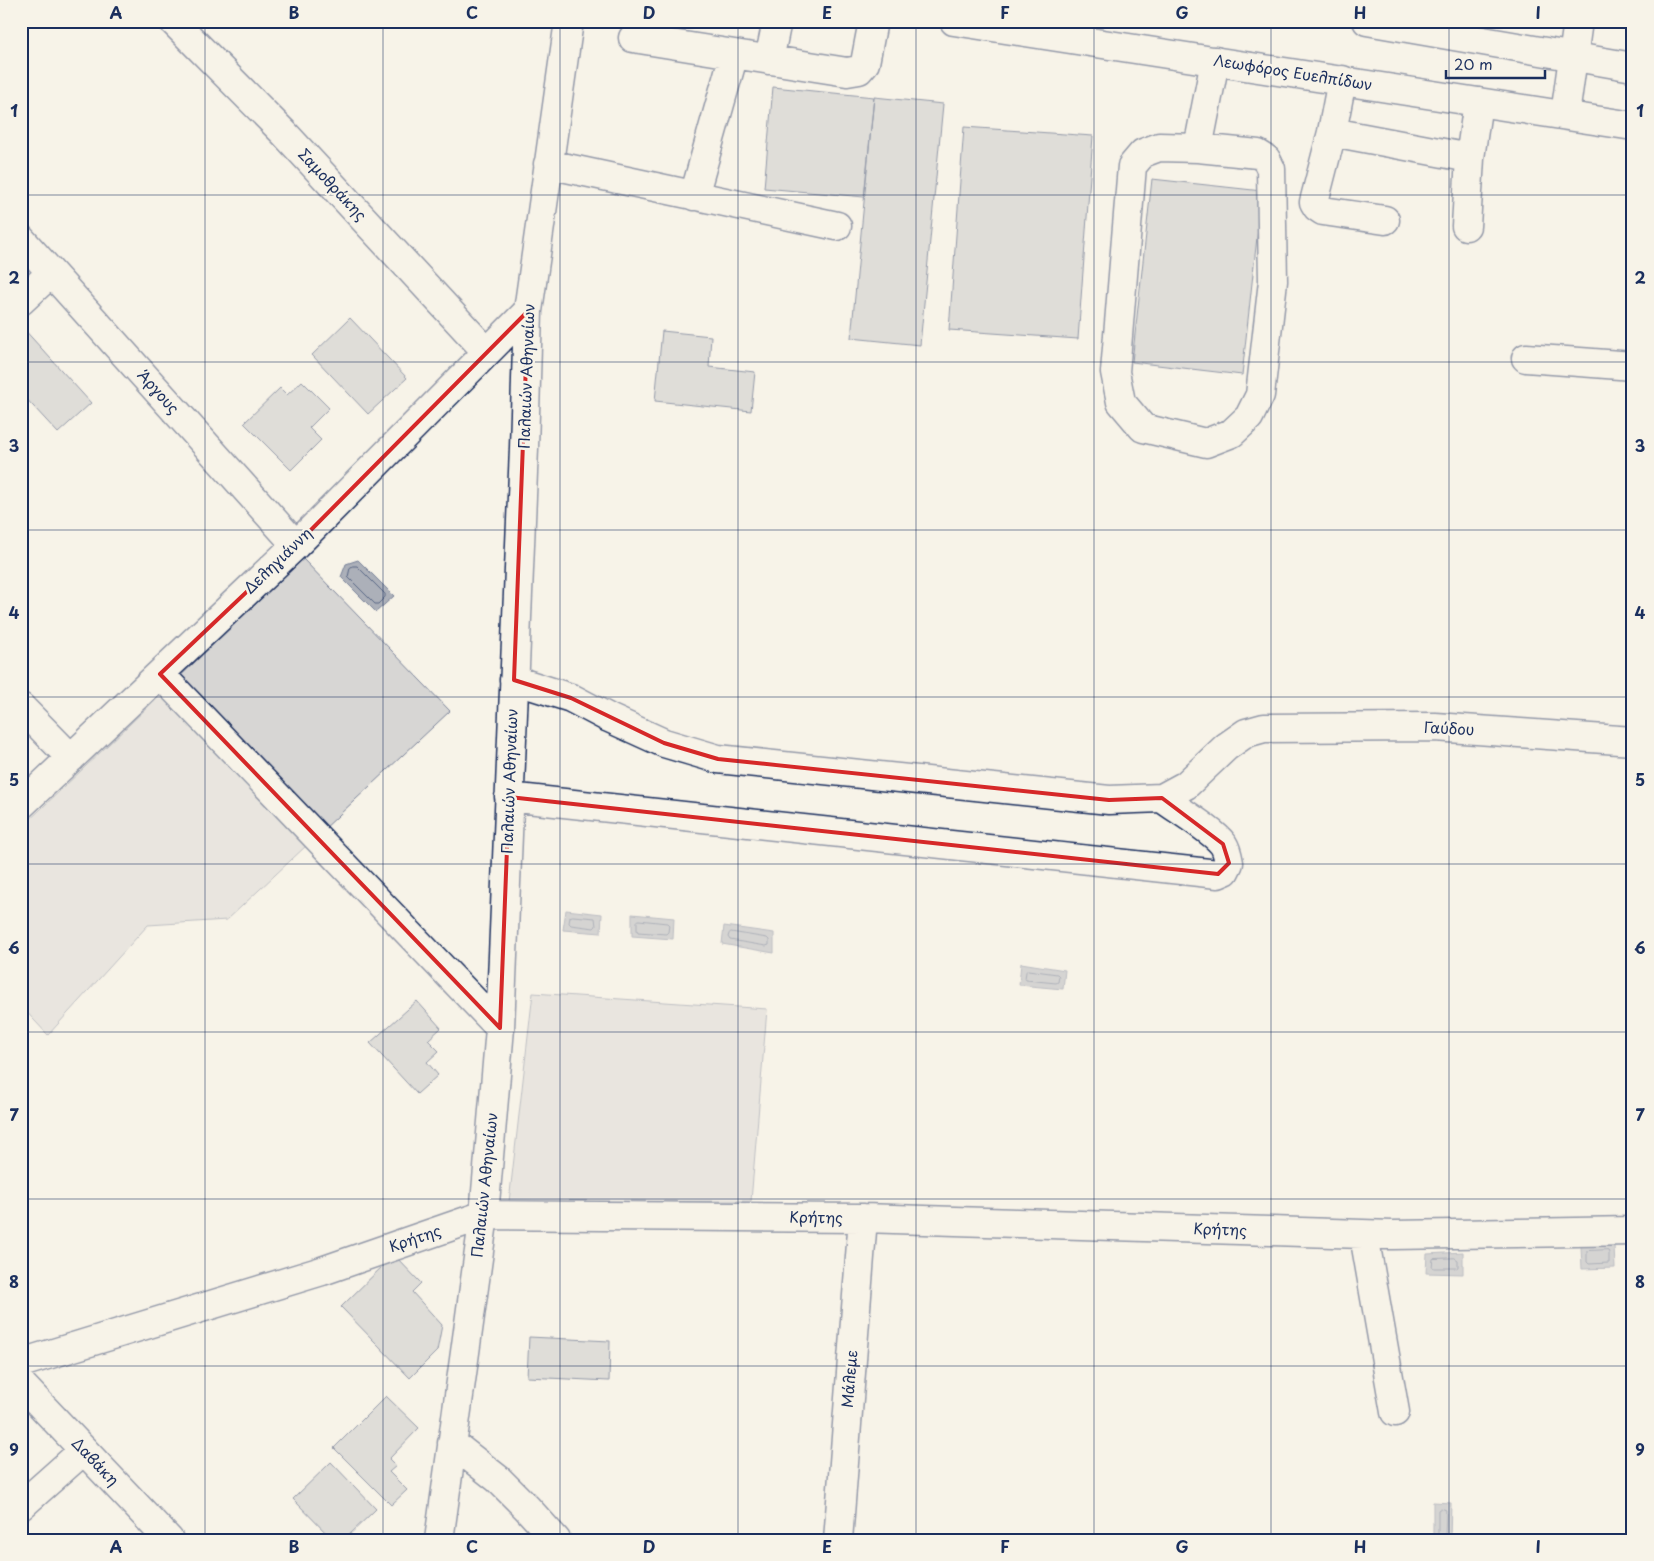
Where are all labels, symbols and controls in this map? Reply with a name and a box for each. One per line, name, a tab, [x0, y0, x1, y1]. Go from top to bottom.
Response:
text: A	[110, 0, 123, 24]
text: B	[289, 0, 300, 24]
text: C	[466, 0, 478, 24]
text: D	[643, 0, 655, 24]
text: E	[822, 0, 832, 24]
text: F	[1000, 0, 1010, 24]
text: G	[1175, 0, 1189, 24]
text: H	[1354, 0, 1366, 24]
text: I	[1535, 0, 1541, 24]
street label: Λεωφόρος Ευελπίδων	[1212, 48, 1374, 95]
scale bar	[1446, 48, 1545, 80]
text: 20 m	[1454, 52, 1493, 75]
text: 1	[10, 98, 18, 122]
text: 1	[1636, 98, 1644, 122]
street label: Σαμοθράκης	[293, 143, 373, 225]
text: 2	[8, 265, 20, 289]
text: 2	[1634, 265, 1646, 289]
street label: Παλαιών Αθηναίων	[511, 303, 540, 449]
street label: Άργους	[133, 364, 186, 419]
text: 3	[9, 433, 19, 457]
text: 3	[1635, 433, 1645, 457]
street label: Δεληγιάννη	[238, 521, 316, 598]
text: 4	[9, 600, 20, 624]
text: 4	[1635, 600, 1646, 624]
street label: Παλαιών Αθηναίων	[494, 708, 523, 854]
street label: Γαύδου	[1423, 715, 1475, 740]
text: 5	[9, 767, 19, 791]
text: 5	[1635, 767, 1645, 791]
text: 6	[8, 935, 20, 959]
text: 6	[1634, 935, 1646, 959]
text: 7	[9, 1102, 19, 1126]
text: 7	[1635, 1102, 1645, 1126]
street label: Παλαιών Αθηναίων	[464, 1111, 503, 1258]
street label: Κρήτης	[789, 1205, 843, 1228]
street label: Κρήτης	[1193, 1216, 1248, 1241]
street label: Κρήτης	[385, 1218, 444, 1257]
text: 8	[9, 1269, 19, 1293]
text: 8	[1635, 1269, 1645, 1293]
street label: Μάλεμε	[835, 1349, 862, 1409]
street label: Δαβάκη	[67, 1432, 125, 1490]
text: 9	[9, 1437, 19, 1461]
text: 9	[1635, 1437, 1645, 1461]
text: A	[110, 1534, 123, 1558]
text: B	[289, 1534, 300, 1558]
text: C	[466, 1534, 478, 1558]
text: D	[643, 1534, 655, 1558]
text: E	[822, 1534, 832, 1558]
text: F	[1000, 1534, 1010, 1558]
text: G	[1175, 1534, 1189, 1558]
text: H	[1354, 1534, 1366, 1558]
text: I	[1535, 1534, 1541, 1558]

